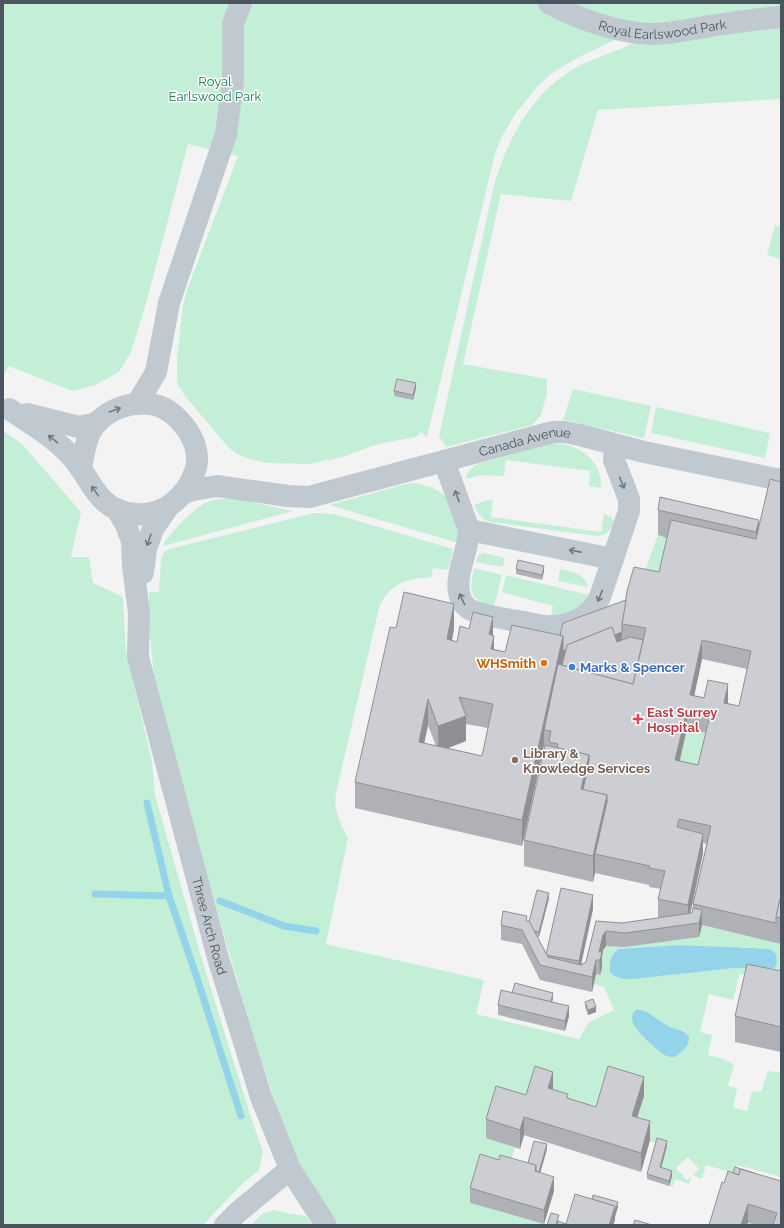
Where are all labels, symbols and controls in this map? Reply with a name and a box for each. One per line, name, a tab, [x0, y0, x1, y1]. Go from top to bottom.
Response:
street label: Royal Earlswood Park	[597, 17, 728, 42]
park label: Royal Earlswood Park	[169, 74, 262, 104]
one-way arrow	[108, 406, 120, 414]
street label: Canada Avenue	[477, 425, 572, 459]
one-way arrow	[48, 435, 59, 444]
one-way arrow	[619, 476, 627, 488]
one-way arrow	[91, 486, 99, 497]
one-way arrow	[453, 489, 460, 502]
one-way arrow	[145, 534, 152, 547]
one-way arrow	[569, 547, 582, 555]
one-way arrow	[596, 589, 604, 601]
one-way arrow	[458, 593, 465, 605]
place label: WHSmith	[476, 656, 536, 671]
marker: WHSmith	[539, 658, 549, 668]
place label: Marks & Spencer	[580, 660, 685, 675]
marker: Marks & Spencer	[567, 662, 577, 672]
place label: East Surrey Hospital	[647, 705, 717, 735]
marker: East Surrey Hospital	[632, 713, 644, 725]
place label: Library & Knowledge Services	[523, 746, 651, 776]
marker: Library & Knowledge Services	[510, 755, 520, 765]
street label: Three Arch Road	[189, 875, 230, 977]

